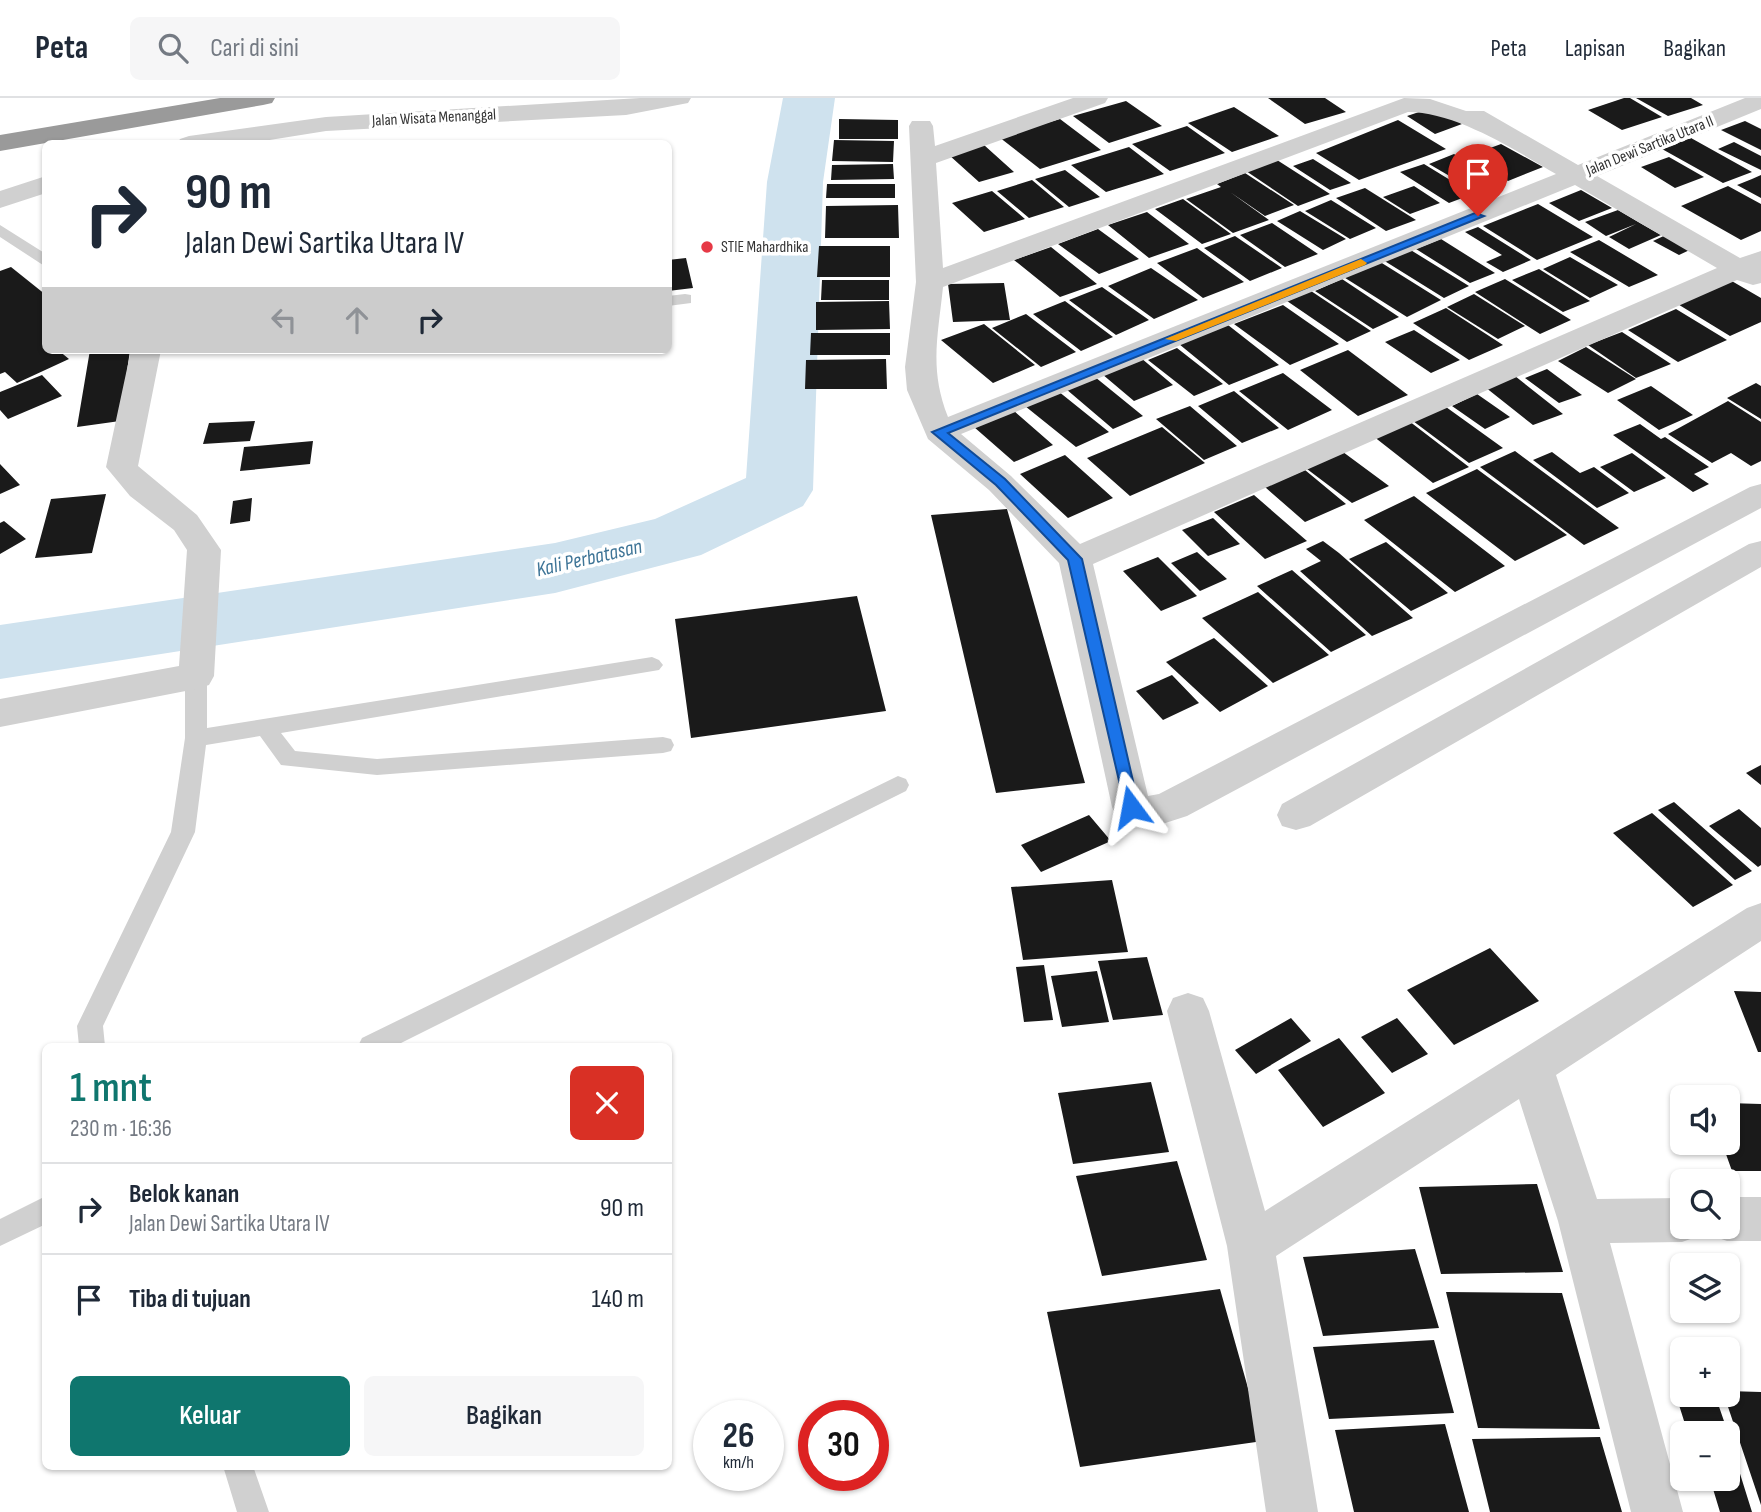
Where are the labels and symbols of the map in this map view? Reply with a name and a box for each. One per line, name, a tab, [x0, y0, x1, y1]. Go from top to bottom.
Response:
street label: Jalan Wisata Menanggal	[370, 105, 497, 131]
street label: Jalan Dewi Sartika Utara II	[1583, 112, 1716, 181]
pin	[1448, 144, 1508, 216]
place label: STIE Mahardhika	[721, 238, 808, 257]
marker: STIE Mahardhika	[699, 239, 715, 255]
water label: Kali Perbatasan	[534, 534, 645, 582]
position arrow	[1094, 770, 1168, 844]
speed limit sign: 30	[798, 1400, 889, 1491]

